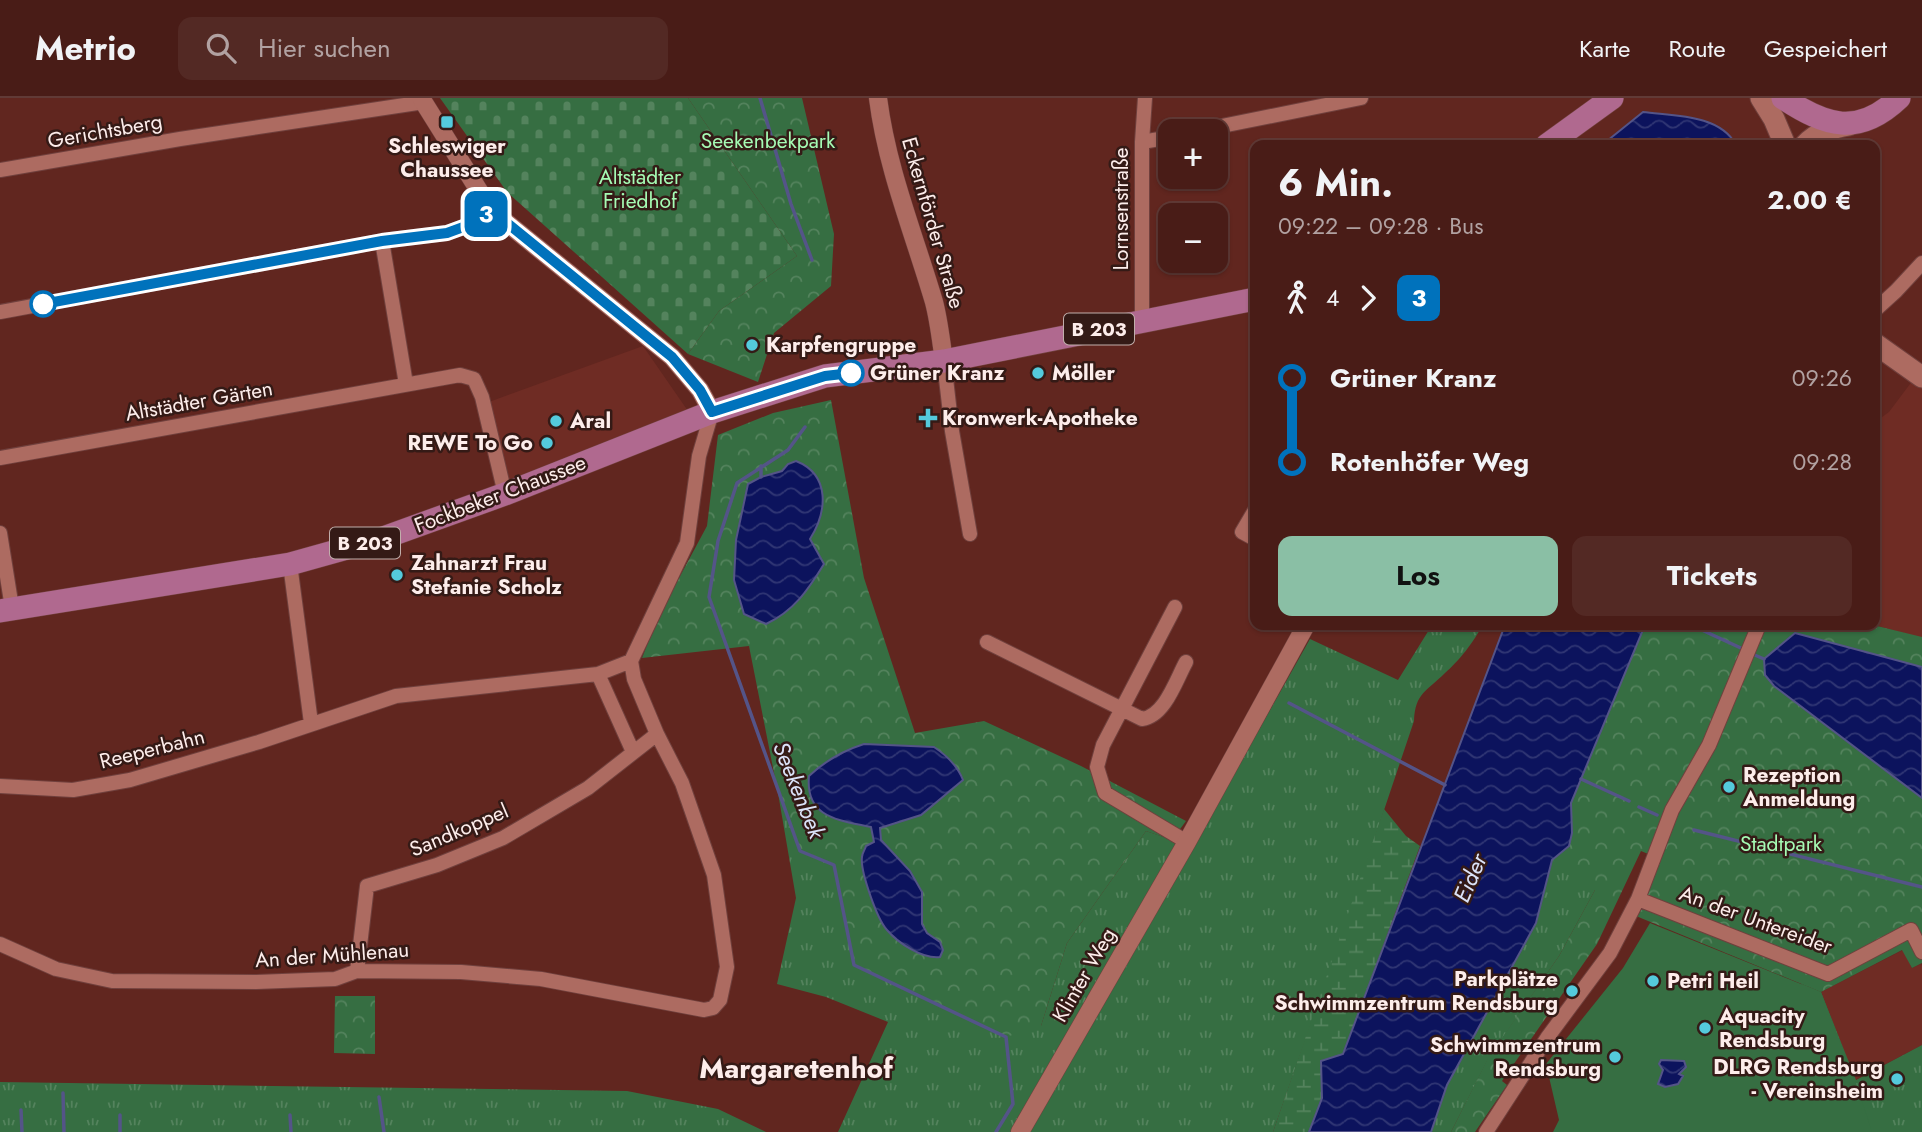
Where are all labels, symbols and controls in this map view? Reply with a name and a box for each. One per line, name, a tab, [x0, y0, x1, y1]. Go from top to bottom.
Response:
search box	[178, 17, 668, 80]
text: Metrio	[35, 25, 136, 72]
icon: search	[202, 29, 240, 67]
text: Hier suchen	[258, 29, 391, 67]
text: Karte	[1579, 31, 1630, 66]
text: Route	[1668, 31, 1726, 66]
text: Gespeichert	[1764, 31, 1887, 66]
street label: Gerichtsberg	[45, 106, 165, 156]
marker: Schleswiger Chaussee	[439, 114, 455, 130]
map controls	[1158, 119, 1228, 273]
button: +	[1158, 119, 1228, 189]
park label: Seekenbekpark	[701, 126, 836, 156]
place label: Schleswiger Chaussee	[388, 131, 506, 185]
street label: Eckernförder Straße	[894, 134, 972, 312]
street label: Lornsenstraße	[1106, 147, 1136, 270]
text: 6 Min.	[1278, 155, 1393, 210]
park label: Altstädter Friedhof	[599, 162, 682, 216]
text: 2.00 €	[1767, 181, 1852, 219]
line badge: 3	[463, 191, 509, 237]
text: 3	[479, 196, 493, 231]
button: −	[1158, 203, 1228, 273]
text: 09:22 – 09:28 · Bus	[1278, 209, 1483, 243]
icon: walk	[1278, 279, 1316, 317]
icon: forward	[1349, 279, 1387, 317]
text: 3	[1411, 280, 1426, 315]
text: 4	[1326, 281, 1339, 315]
unlabelled marker	[30, 291, 56, 317]
road number: B 203	[1064, 314, 1134, 344]
place label: Karpfengruppe	[766, 330, 916, 360]
marker: Karpfengruppe	[744, 337, 760, 353]
place label: Grüner Kranz	[870, 358, 1005, 388]
place label: Möller	[1052, 358, 1115, 388]
text: Grüner Kranz	[1330, 359, 1497, 397]
marker: Grüner Kranz	[838, 360, 864, 386]
text: 09:26	[1792, 361, 1852, 395]
marker: Möller	[1030, 365, 1046, 381]
street label: Altstädter Gärten	[123, 373, 275, 429]
place label: Kronwerk-Apotheke	[942, 403, 1138, 433]
place label: Aral	[569, 406, 611, 436]
marker: Kronwerk-Apotheke	[920, 410, 936, 426]
marker: Aral	[548, 413, 564, 429]
place label: REWE To Go	[408, 428, 533, 458]
marker: REWE To Go	[539, 435, 555, 451]
text: Rotenhöfer Weg	[1330, 443, 1529, 481]
text: 09:28	[1792, 445, 1852, 479]
street label: Fockbeker Chaussee	[410, 447, 590, 541]
road number: B 203	[330, 528, 400, 558]
button: Los	[1278, 536, 1558, 616]
button: Tickets	[1572, 536, 1852, 616]
place label: Zahnarzt Frau Stefanie Scholz	[411, 548, 562, 602]
marker: Zahnarzt Frau Stefanie Scholz	[389, 567, 405, 583]
street label: Reeperbahn	[96, 721, 208, 777]
water label: Seekenbek	[764, 736, 834, 845]
place label: Rezeption Anmeldung	[1742, 760, 1855, 814]
marker: Rezeption Anmeldung	[1721, 779, 1737, 795]
street label: Sandkoppel	[405, 796, 513, 864]
park label: Stadtpark	[1740, 829, 1823, 859]
water label: Eider	[1445, 847, 1496, 908]
street label: An der Untereider	[1675, 878, 1837, 962]
street label: Klinter Weg	[1045, 922, 1123, 1028]
street label: An der Mühlenau	[254, 935, 410, 975]
place label: Parkplätze Schwimmzentrum Rendsburg	[1274, 964, 1558, 1018]
place label: Petri Heil	[1667, 966, 1759, 996]
marker: Petri Heil	[1645, 973, 1661, 989]
marker: Parkplätze Schwimmzentrum Rendsburg	[1564, 983, 1580, 999]
place label: Aquacity Rendsburg	[1718, 1001, 1825, 1055]
marker: Aquacity Rendsburg	[1697, 1020, 1713, 1036]
place label: Schwimmzentrum Rendsburg	[1430, 1030, 1601, 1084]
district label: Margaretenhof	[699, 1048, 894, 1089]
marker: Schwimmzentrum Rendsburg	[1607, 1049, 1623, 1065]
place label: DLRG Rendsburg - Vereinsheim	[1713, 1052, 1883, 1106]
marker: DLRG Rendsburg - Vereinsheim	[1889, 1071, 1905, 1087]

